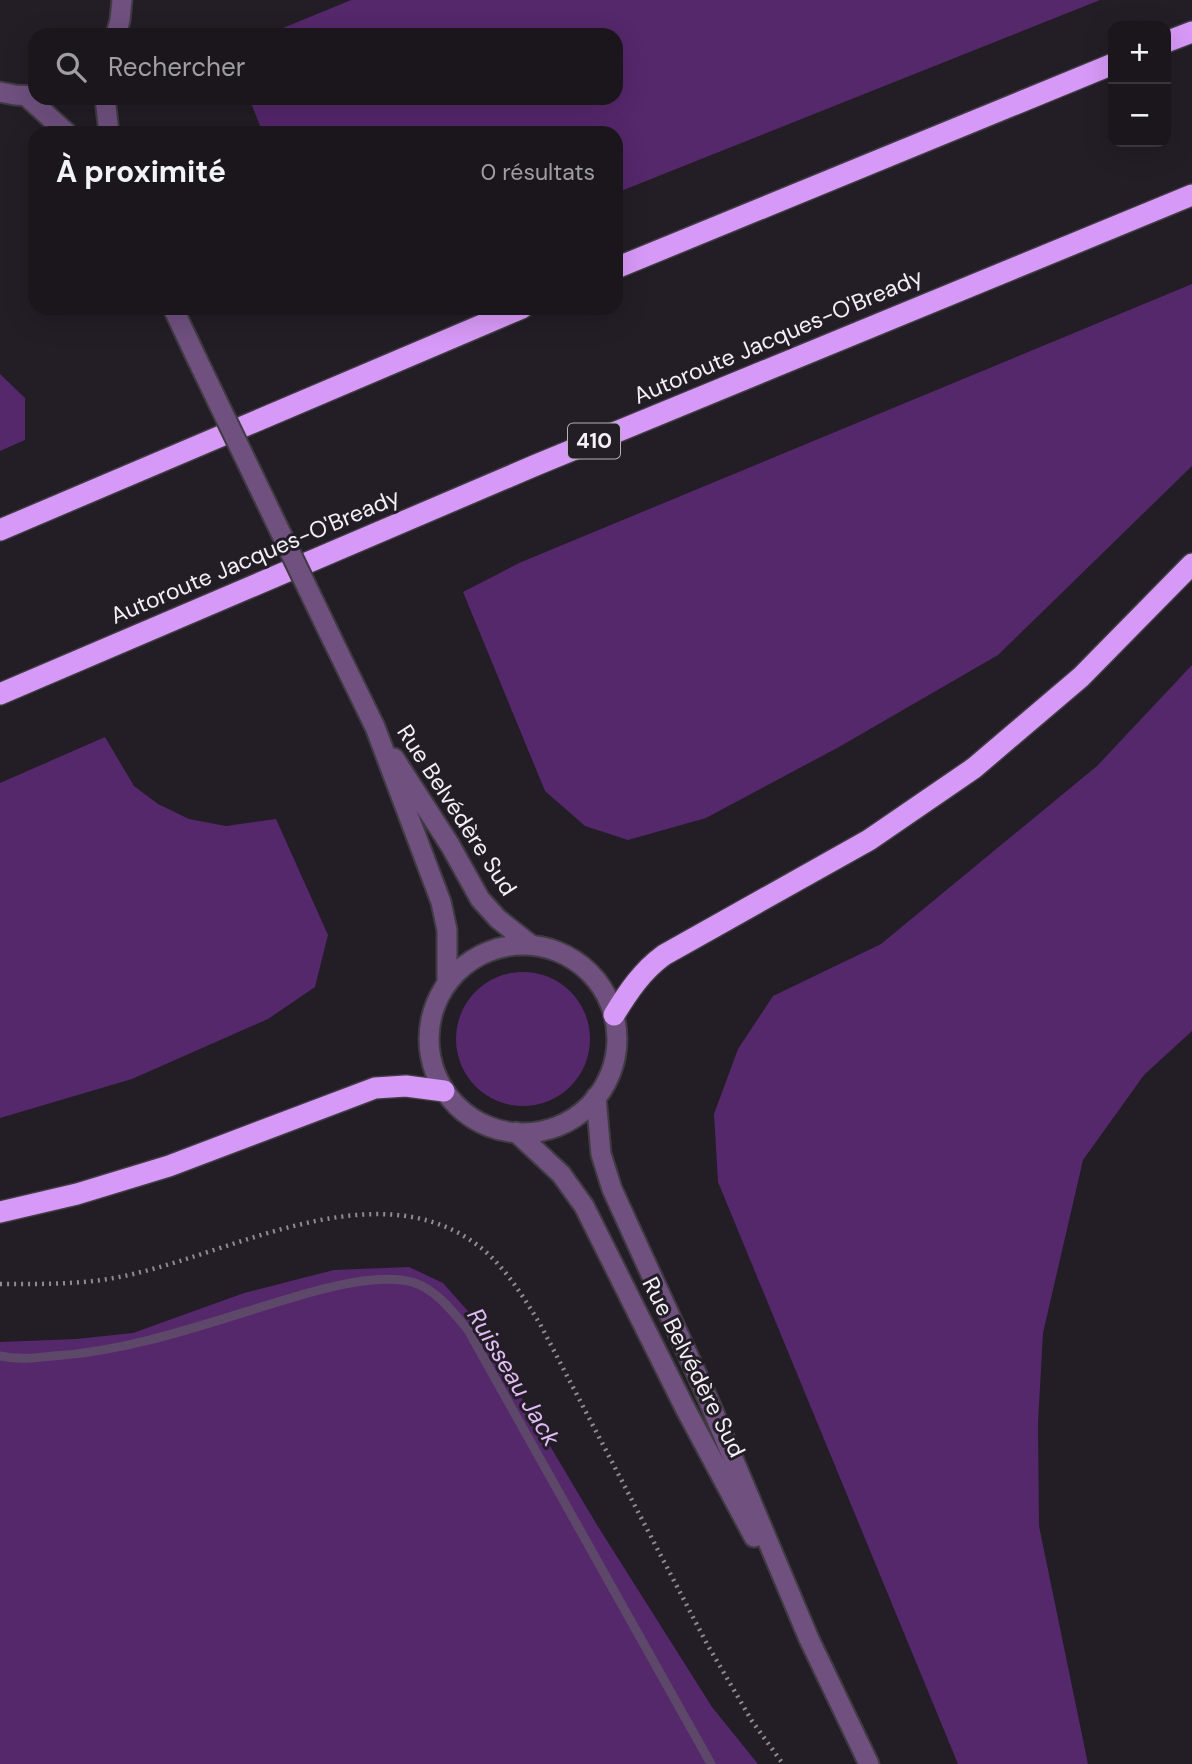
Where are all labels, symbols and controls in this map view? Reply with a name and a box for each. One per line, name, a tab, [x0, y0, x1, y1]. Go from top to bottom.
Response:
map controls	[1108, 21, 1171, 147]
button: +	[1108, 21, 1171, 84]
search box	[28, 28, 623, 105]
icon: search	[52, 48, 90, 86]
text: Rechercher	[108, 50, 245, 84]
button: −	[1108, 84, 1171, 147]
text: À proximité	[56, 152, 226, 191]
text: 0 résultats	[480, 157, 595, 187]
street label: Autoroute Jacques-O'Bready	[629, 261, 927, 411]
road number: 410	[568, 424, 620, 458]
street label: Autoroute Jacques-O'Bready	[106, 481, 404, 631]
street label: Rue Belvédère Sud	[390, 719, 524, 901]
street label: Rue Belvédère Sud	[636, 1272, 752, 1462]
water label: Ruisseau Jack	[461, 1302, 568, 1453]

